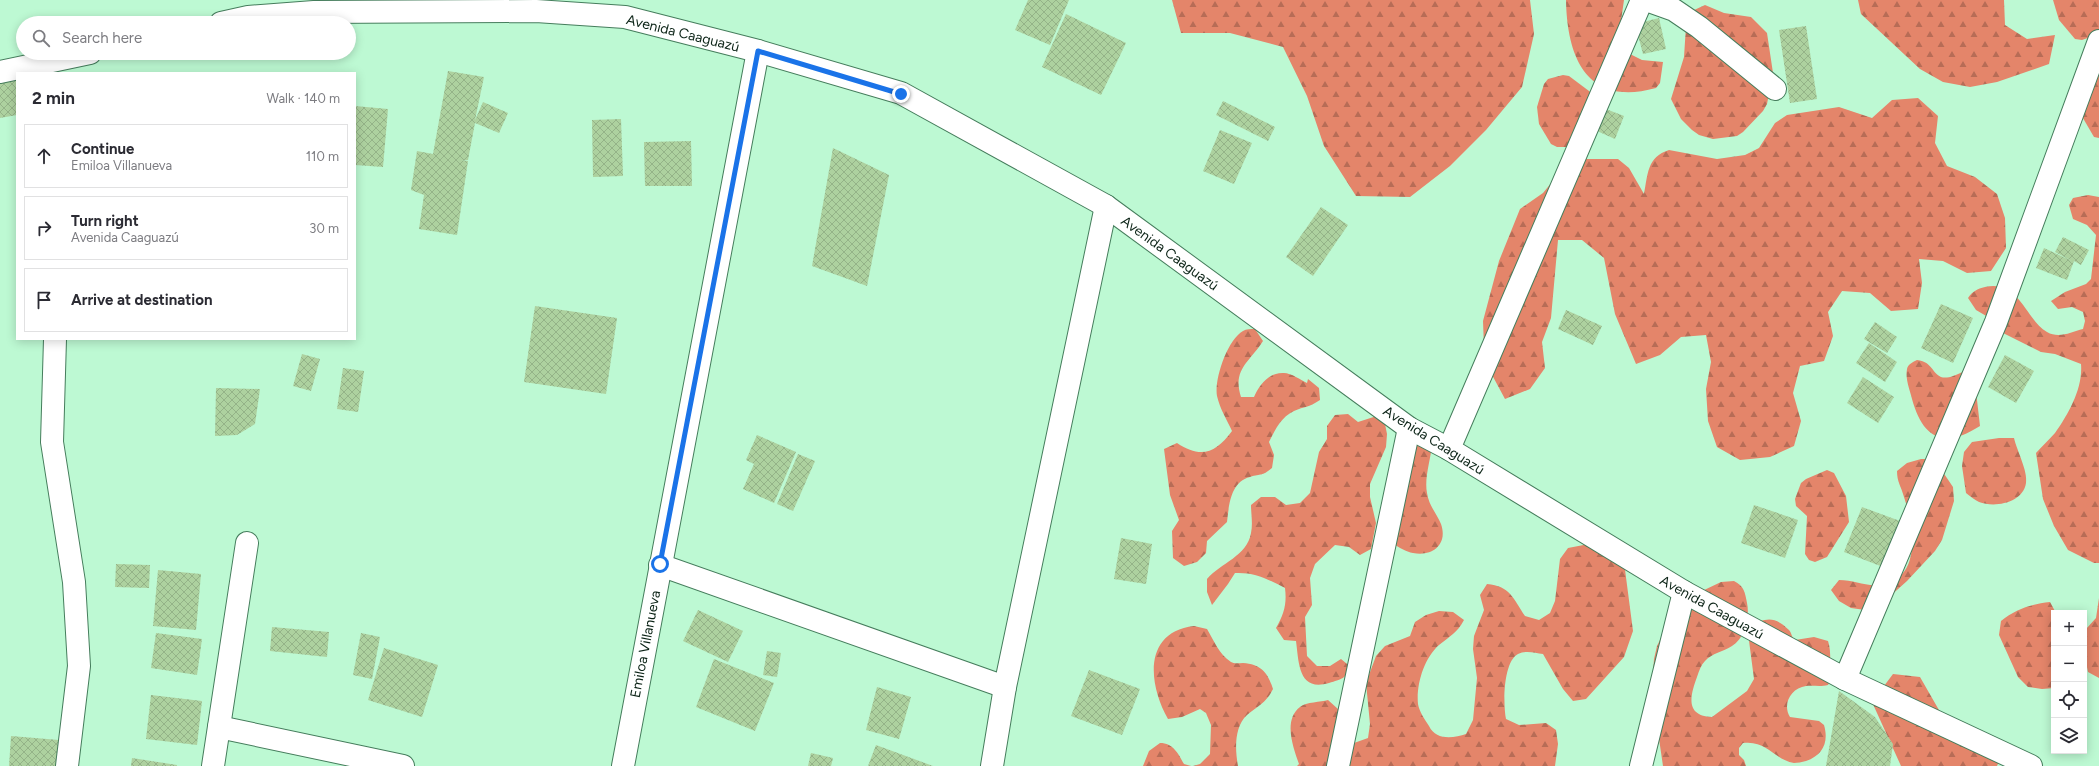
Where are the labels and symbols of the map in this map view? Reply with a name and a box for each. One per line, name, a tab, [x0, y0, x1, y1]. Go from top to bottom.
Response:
street label: Avenida Caaguazú	[624, 11, 741, 56]
route end	[892, 85, 910, 103]
street label: Avenida Caaguazú	[1118, 212, 1222, 294]
street label: Avenida Caaguazú	[1380, 402, 1487, 478]
route start	[651, 555, 669, 573]
street label: Avenida Caaguazú	[1657, 572, 1767, 643]
street label: Emiloa Villanueva	[627, 589, 664, 699]

